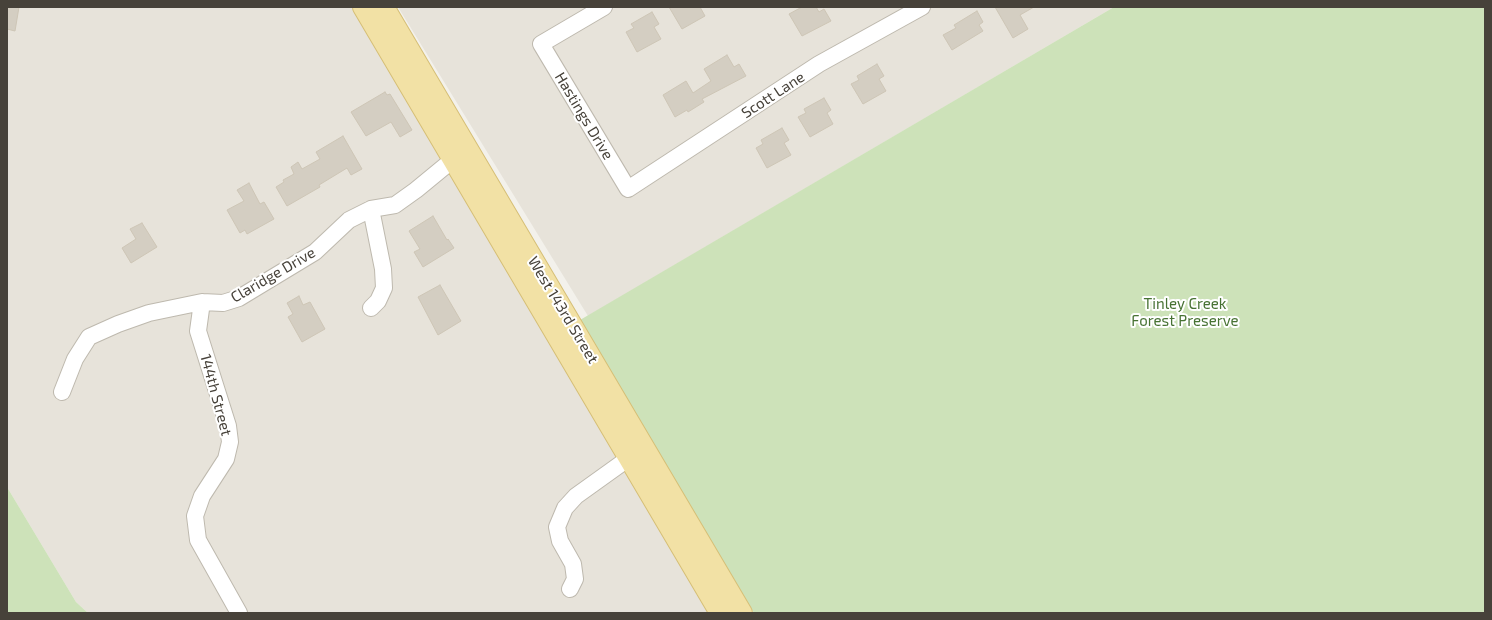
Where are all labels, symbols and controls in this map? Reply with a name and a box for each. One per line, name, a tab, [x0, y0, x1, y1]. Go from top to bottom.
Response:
street label: Scott Lane	[738, 68, 808, 122]
street label: Hastings Drive	[551, 69, 617, 163]
street label: Claridge Drive	[227, 243, 319, 307]
street label: West 143rd Street	[524, 253, 602, 367]
park label: Tinley Creek Forest Preserve	[1131, 295, 1239, 330]
street label: 144th Street	[196, 352, 236, 438]

